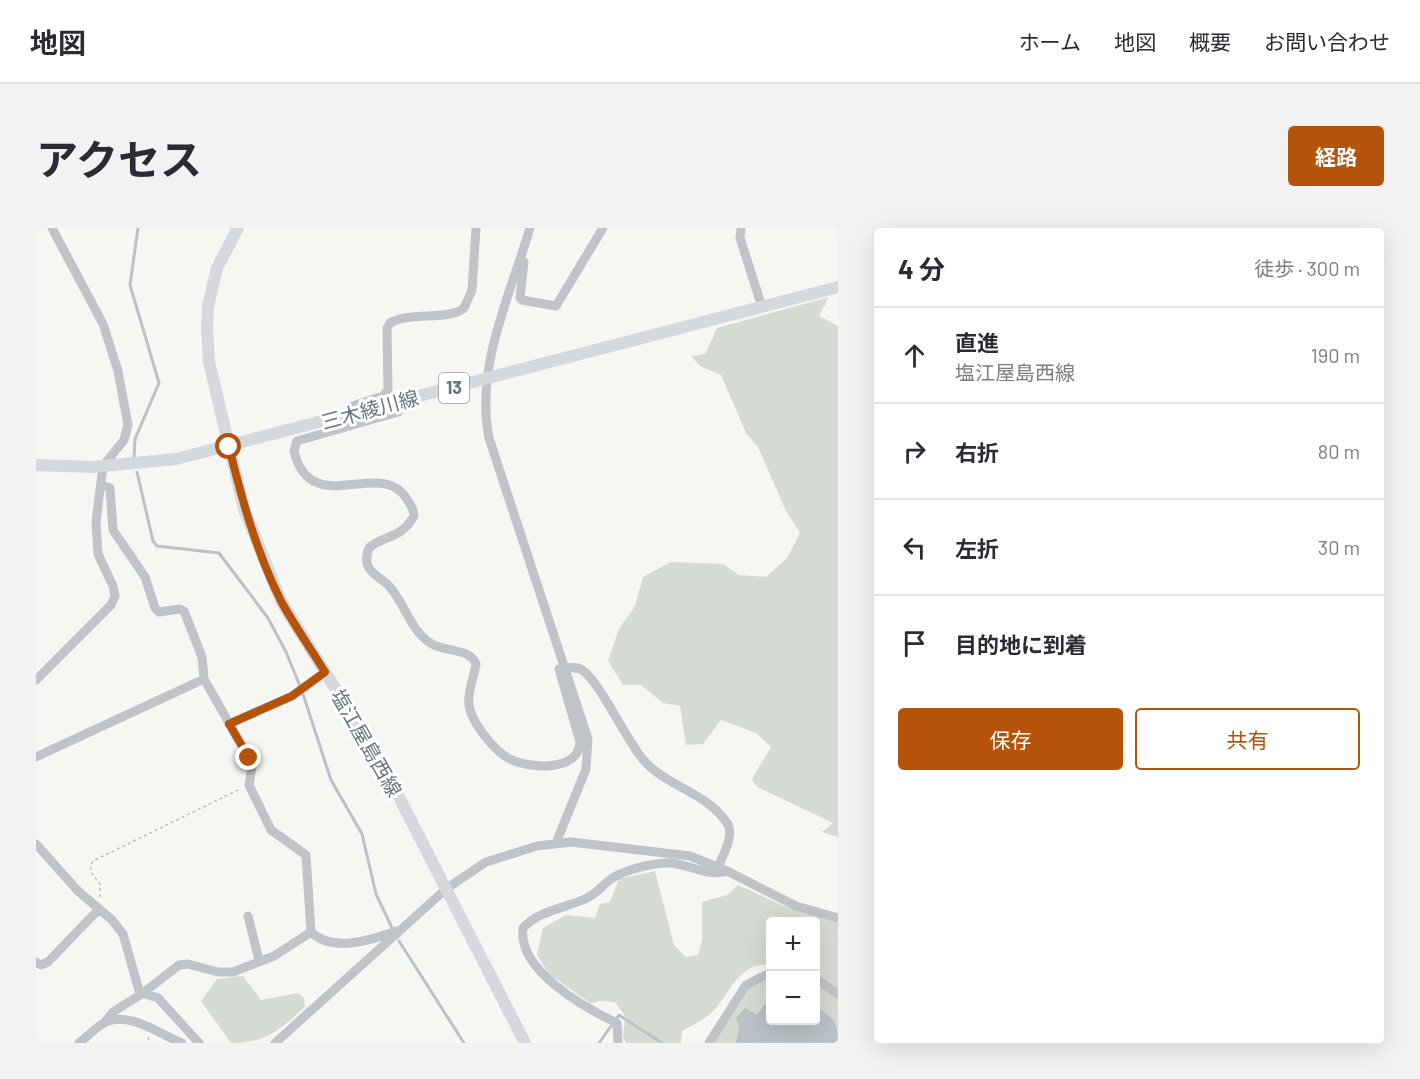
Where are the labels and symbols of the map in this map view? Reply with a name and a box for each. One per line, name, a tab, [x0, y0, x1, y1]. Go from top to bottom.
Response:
road number: 13	[439, 373, 469, 403]
street label: 三木綾川線	[318, 385, 421, 434]
route start	[215, 433, 241, 459]
street label: 塩江屋島西線	[326, 685, 407, 800]
route end	[235, 744, 261, 770]

